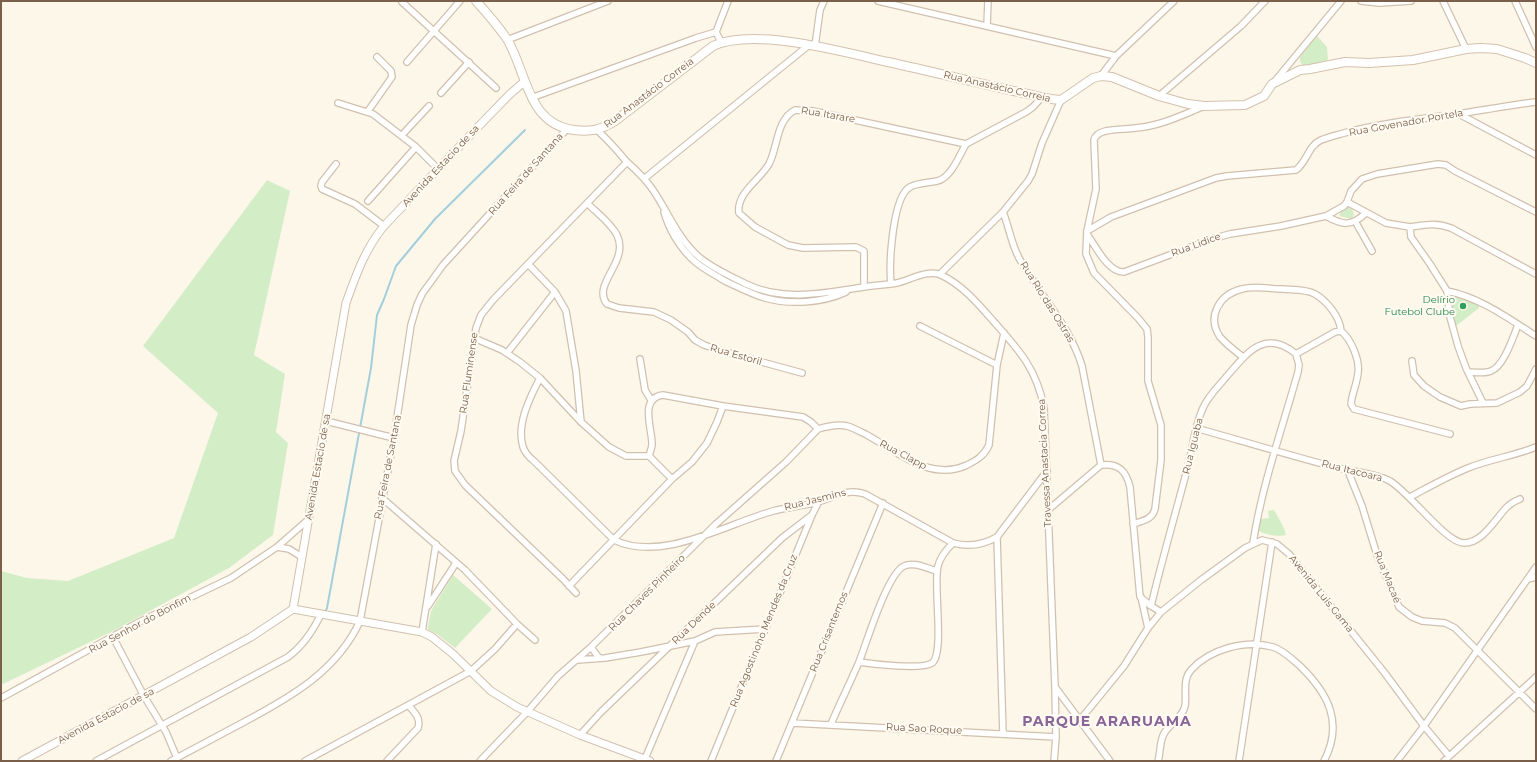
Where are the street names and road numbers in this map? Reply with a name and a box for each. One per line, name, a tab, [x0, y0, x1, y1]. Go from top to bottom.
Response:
street label: Rua Anastácio Correia	[602, 55, 696, 131]
street label: Rua Anastácio Correia	[942, 69, 1052, 105]
street label: Rua Itarare	[800, 104, 856, 126]
street label: Rua Govenador Portela	[1348, 107, 1464, 139]
street label: Avenida Estacio de sa	[400, 123, 482, 209]
street label: Rua Feira de Santana	[486, 131, 566, 217]
street label: Rua Lidice	[1169, 230, 1223, 260]
street label: Rua Rio das Ostras	[1017, 259, 1077, 345]
street label: Rua Fluminense	[457, 332, 481, 414]
street label: Rua Estoril	[709, 342, 763, 368]
street label: Travessa Anastacia Correa	[1036, 398, 1054, 528]
street label: Avenida Estacio de sa	[303, 413, 333, 521]
street label: Rua Feira de Santana	[372, 414, 404, 520]
street label: Rua Iguaba	[1180, 417, 1206, 475]
street label: Rua Clapp	[877, 438, 929, 472]
street label: Rua Itacoara	[1320, 458, 1384, 484]
street label: Rua Jasmins	[783, 487, 847, 513]
street label: Rua Macaé	[1371, 549, 1403, 605]
street label: Rua Chaves Pinheiro	[606, 552, 688, 634]
street label: Rua Agostinoho Mendes da Cruz	[728, 553, 800, 709]
street label: Avenida Luis Gama	[1286, 553, 1356, 635]
street label: Rua Crisantemos	[807, 590, 851, 674]
street label: Rua Senhor do Bonfim	[87, 592, 193, 656]
street label: Rua Dende	[670, 599, 718, 647]
street label: Avenida Estacio de sa	[56, 685, 156, 747]
street label: Rua Sao Roque	[886, 721, 962, 737]

